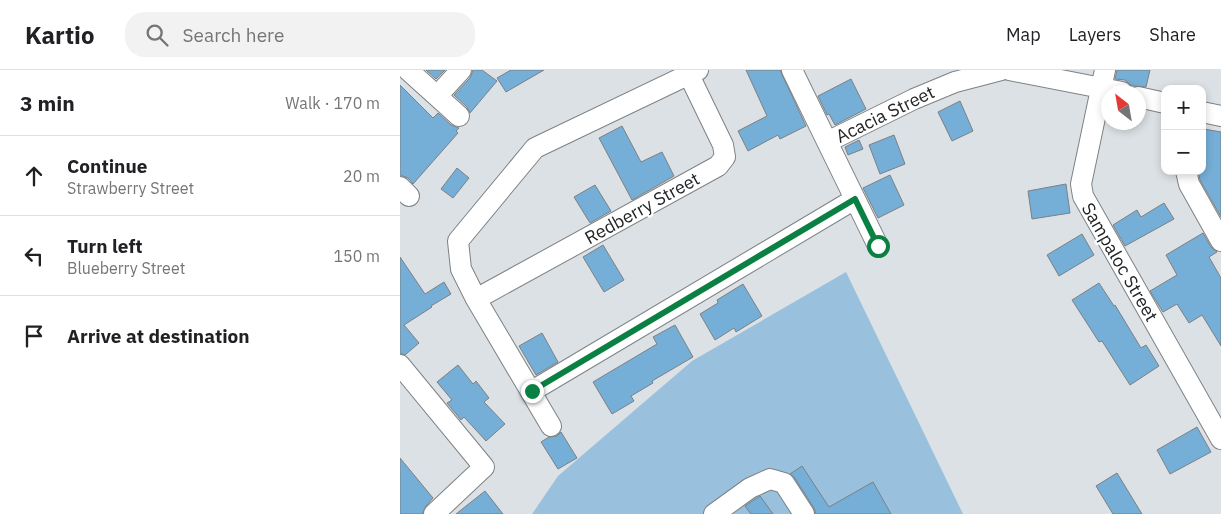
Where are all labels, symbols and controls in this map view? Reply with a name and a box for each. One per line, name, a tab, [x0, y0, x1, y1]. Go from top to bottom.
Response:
search box	[125, 12, 475, 57]
text: Kartio	[25, 19, 95, 51]
icon: search	[143, 21, 171, 49]
text: Search here	[183, 23, 284, 47]
text: Map	[1006, 23, 1041, 46]
text: Layers	[1069, 23, 1121, 46]
text: Share	[1149, 23, 1196, 46]
street label: Acacia Street	[832, 80, 938, 148]
north arrow	[1101, 85, 1146, 130]
map controls	[1161, 85, 1206, 175]
button: +	[1161, 85, 1206, 130]
text: 3 min	[20, 89, 75, 117]
text: Walk · 170 m	[285, 93, 380, 113]
button: −	[1161, 130, 1206, 175]
text: Continue	[67, 154, 147, 178]
icon: ahead	[20, 162, 48, 190]
text: 20 m	[343, 166, 380, 186]
street label: Redberry Street	[580, 167, 704, 249]
text: Strawberry Street	[67, 178, 194, 198]
street label: Sampaloc Street	[1077, 198, 1163, 326]
text: Turn left	[67, 234, 143, 258]
route start	[867, 235, 890, 258]
icon: left	[20, 242, 48, 270]
text: 150 m	[333, 246, 380, 266]
text: Blueberry Street	[67, 258, 185, 278]
icon: arrive	[20, 322, 48, 350]
text: Arrive at destination	[67, 324, 250, 348]
route end	[521, 380, 544, 403]

